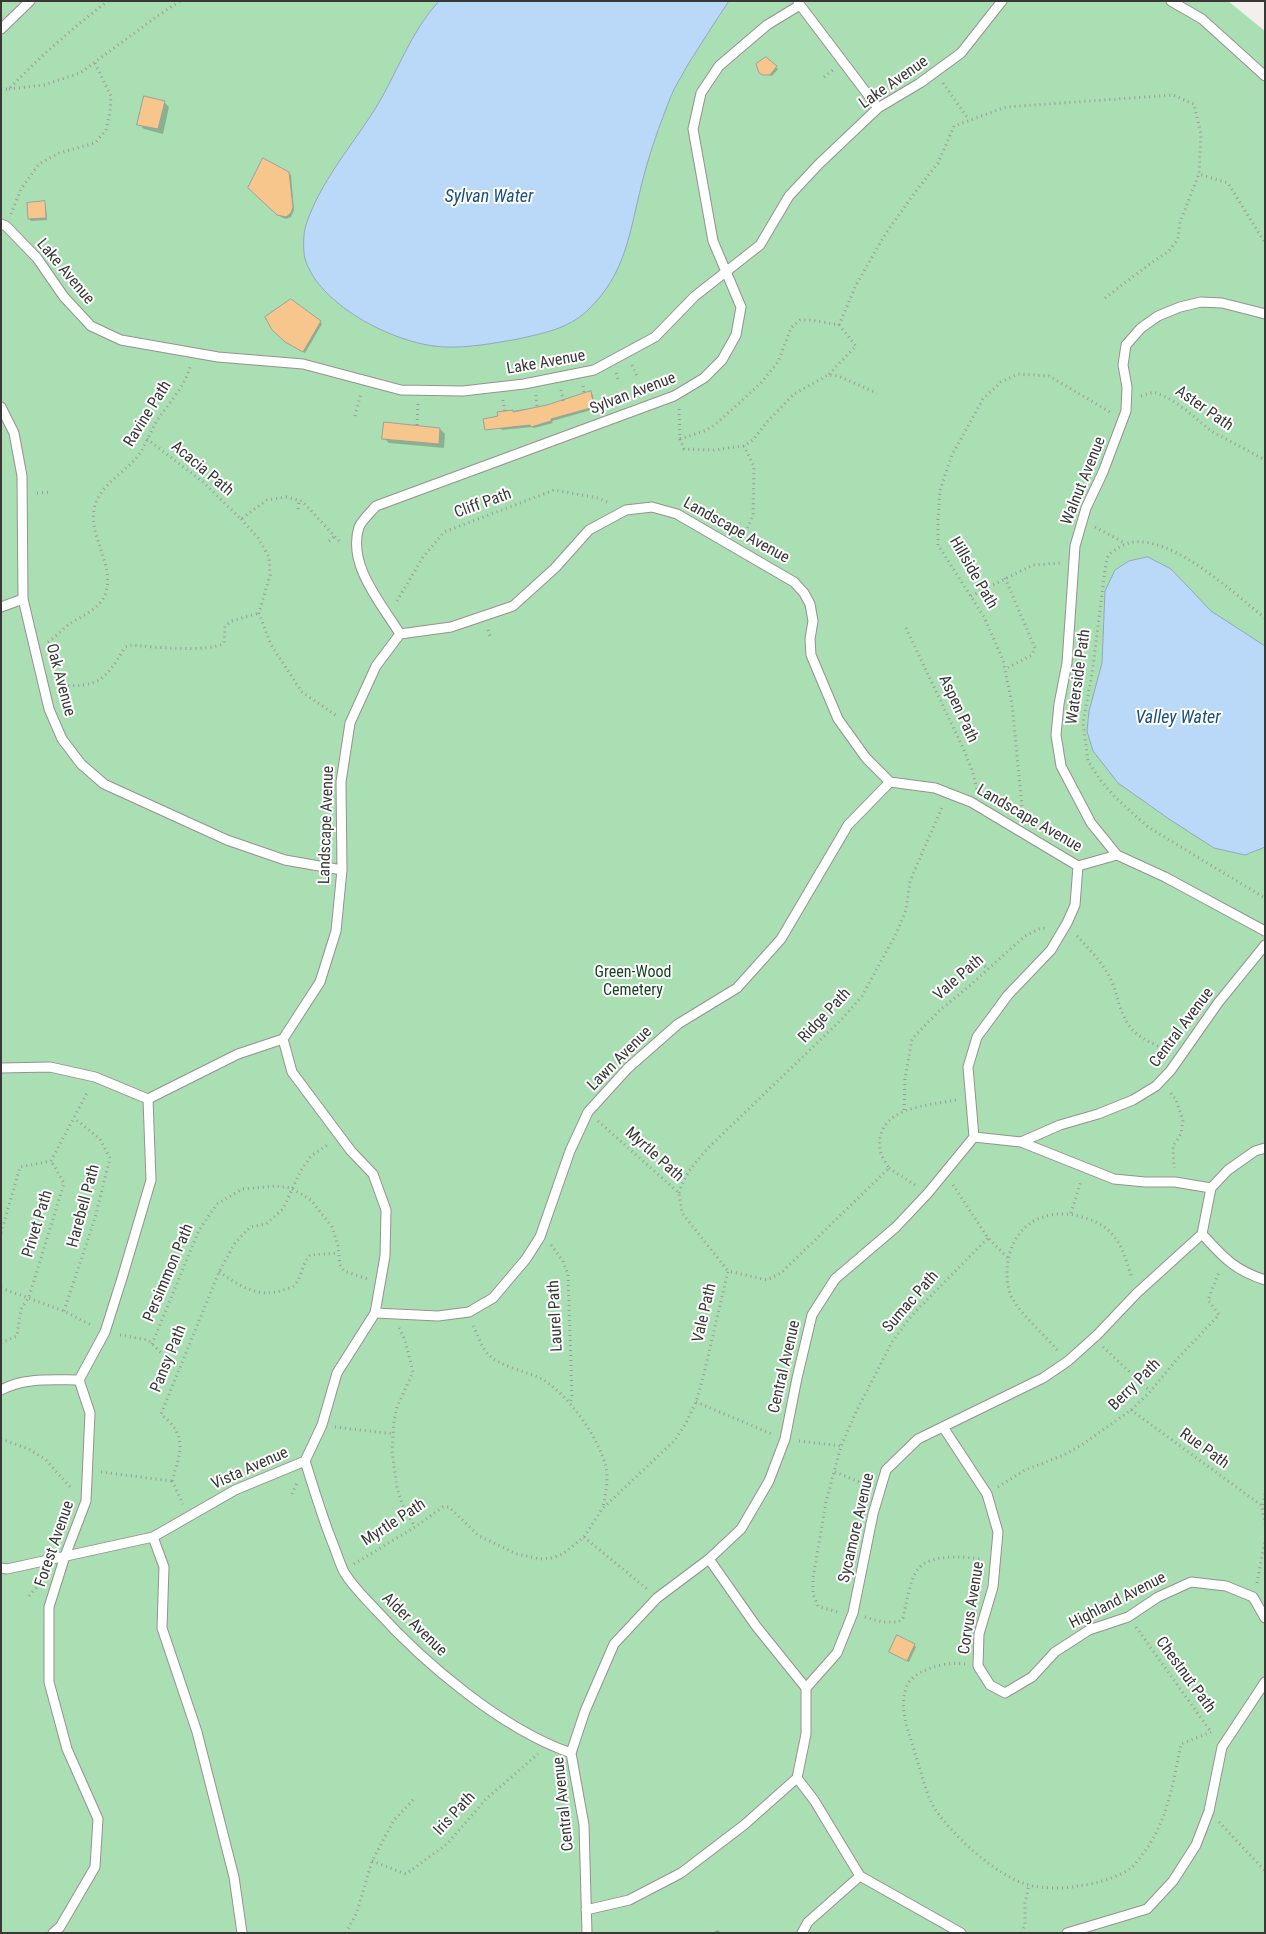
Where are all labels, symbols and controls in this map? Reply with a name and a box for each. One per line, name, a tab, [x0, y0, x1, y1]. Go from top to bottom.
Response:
street label: Lake Avenue	[856, 52, 932, 114]
water label: Sylvan Water	[445, 186, 533, 208]
street label: Lake Avenue	[32, 235, 98, 309]
street label: Lake Avenue	[505, 347, 587, 379]
street label: Sylvan Avenue	[587, 369, 679, 419]
street label: Ravine Path	[120, 377, 176, 451]
street label: Aster Path	[1171, 382, 1237, 436]
street label: Walnut Avenue	[1058, 434, 1110, 528]
street label: Acacia Path	[167, 437, 237, 501]
street label: Cliff Path	[452, 485, 514, 523]
street label: Landscape Avenue	[680, 494, 792, 568]
street label: Hillside Path	[945, 534, 1001, 612]
street label: Waterside Path	[1063, 628, 1095, 726]
street label: Oak Avenue	[41, 642, 79, 718]
street label: Aspen Path	[934, 672, 982, 746]
water label: Valley Water	[1135, 707, 1221, 729]
street label: Landscape Avenue	[315, 765, 339, 885]
street label: Landscape Avenue	[973, 781, 1085, 857]
street label: Vale Path	[930, 951, 988, 1005]
park label: Green-Wood Cemetery	[595, 963, 671, 1001]
street label: Central Avenue	[1146, 984, 1218, 1072]
street label: Ridge Path	[795, 985, 855, 1047]
street label: Lawn Avenue	[584, 1023, 656, 1095]
street label: Myrtle Path	[621, 1124, 687, 1186]
street label: Harebell Path	[64, 1162, 104, 1250]
street label: Privet Path	[19, 1188, 57, 1260]
street label: Persimmon Path	[140, 1221, 198, 1325]
street label: Sumac Path	[879, 1267, 943, 1337]
street label: Laurel Path	[545, 1280, 567, 1352]
street label: Vale Path	[689, 1282, 721, 1344]
street label: Central Avenue	[765, 1319, 805, 1415]
street label: Pansy Path	[147, 1323, 191, 1395]
street label: Berry Path	[1105, 1355, 1165, 1415]
street label: Rue Path	[1176, 1425, 1232, 1473]
street label: Vista Avenue	[209, 1444, 291, 1494]
street label: Sycamore Avenue	[835, 1471, 879, 1585]
street label: Myrtle Path	[358, 1495, 430, 1551]
street label: Forest Avenue	[31, 1499, 79, 1589]
street label: Corvus Avenue	[955, 1560, 989, 1656]
street label: Highland Avenue	[1066, 1568, 1170, 1634]
street label: Alder Avenue	[377, 1589, 451, 1661]
street label: Chestnut Path	[1151, 1633, 1219, 1717]
street label: Central Avenue	[550, 1756, 578, 1852]
street label: Iris Path	[430, 1788, 480, 1840]

